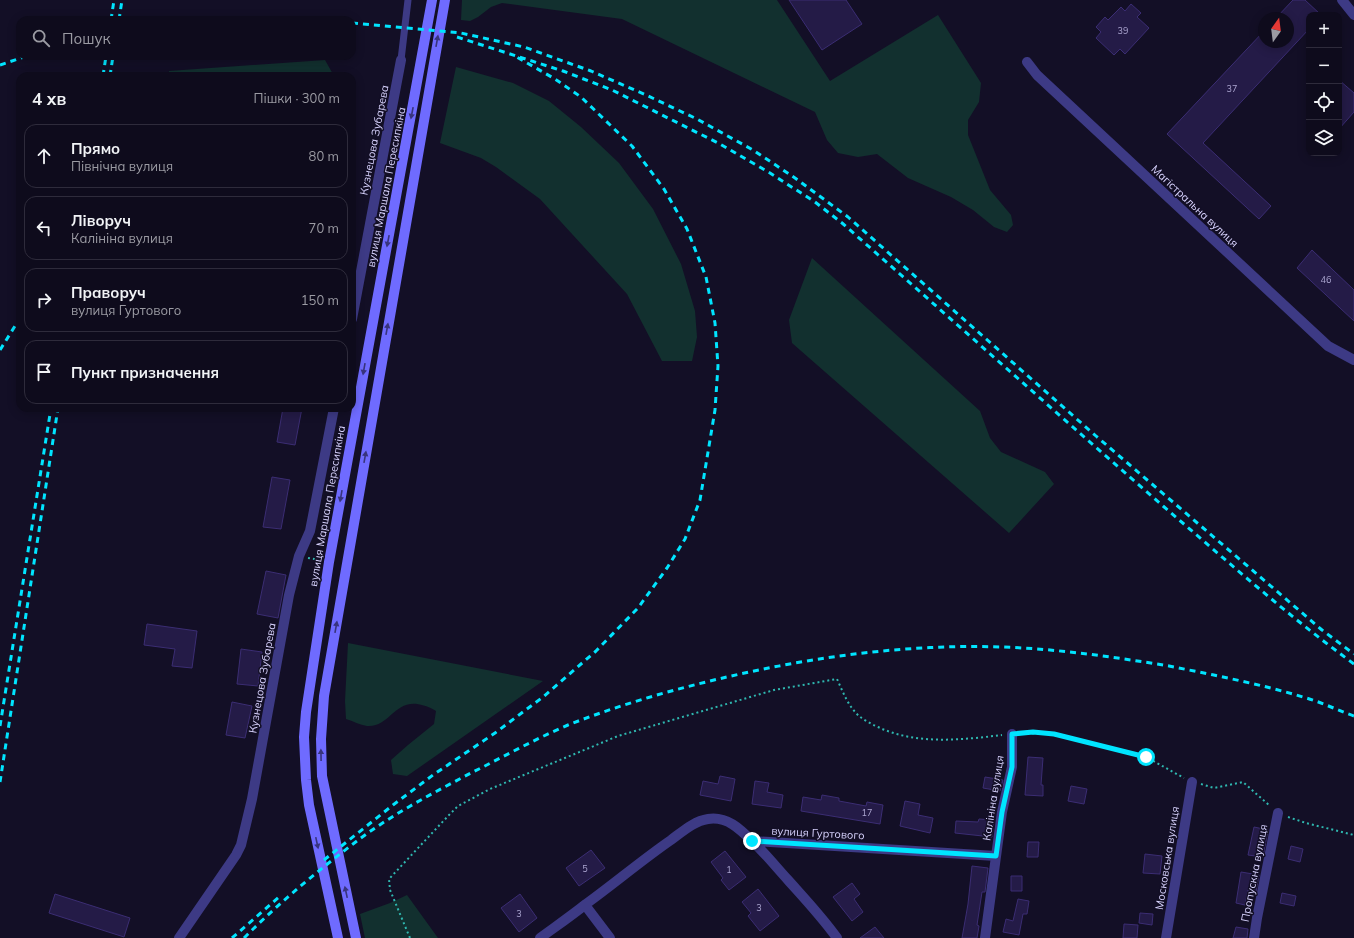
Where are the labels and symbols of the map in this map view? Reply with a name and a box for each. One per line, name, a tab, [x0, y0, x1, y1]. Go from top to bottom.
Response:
north arrow	[1258, 12, 1294, 48]
house number: 39	[1118, 25, 1128, 36]
one-way arrow	[435, 35, 441, 47]
house number: 37	[1227, 83, 1237, 94]
street label: Кузнецова Зубарева	[356, 84, 392, 196]
street label: вулиця Маршала Пересипкіна	[364, 106, 408, 268]
one-way arrow	[408, 107, 414, 119]
street label: Магістральна вулиця	[1149, 162, 1241, 250]
one-way arrow	[384, 235, 390, 247]
house number: 46	[1321, 274, 1331, 285]
one-way arrow	[385, 323, 391, 335]
one-way arrow	[361, 362, 367, 375]
street label: вулиця Маршала Пересипкіна	[306, 425, 348, 587]
one-way arrow	[363, 451, 369, 463]
one-way arrow	[338, 490, 344, 503]
one-way arrow	[333, 620, 339, 633]
street label: Кузнецова Зубарева	[245, 622, 279, 734]
one-way arrow	[318, 748, 324, 761]
route start	[1137, 748, 1155, 766]
street label: Калініна вулиця	[979, 754, 1007, 842]
street label: Московська вулиця	[1152, 805, 1182, 911]
house number: 17	[862, 807, 872, 818]
street label: Пропускна вулиця	[1238, 823, 1270, 923]
street label: вулиця Гуртового	[771, 824, 865, 842]
route end	[743, 832, 761, 850]
one-way arrow	[315, 837, 321, 849]
house number: 5	[582, 863, 588, 874]
house number: 1	[726, 864, 732, 875]
one-way arrow	[342, 886, 348, 898]
house number: 3	[756, 902, 762, 913]
house number: 3	[516, 908, 522, 919]

